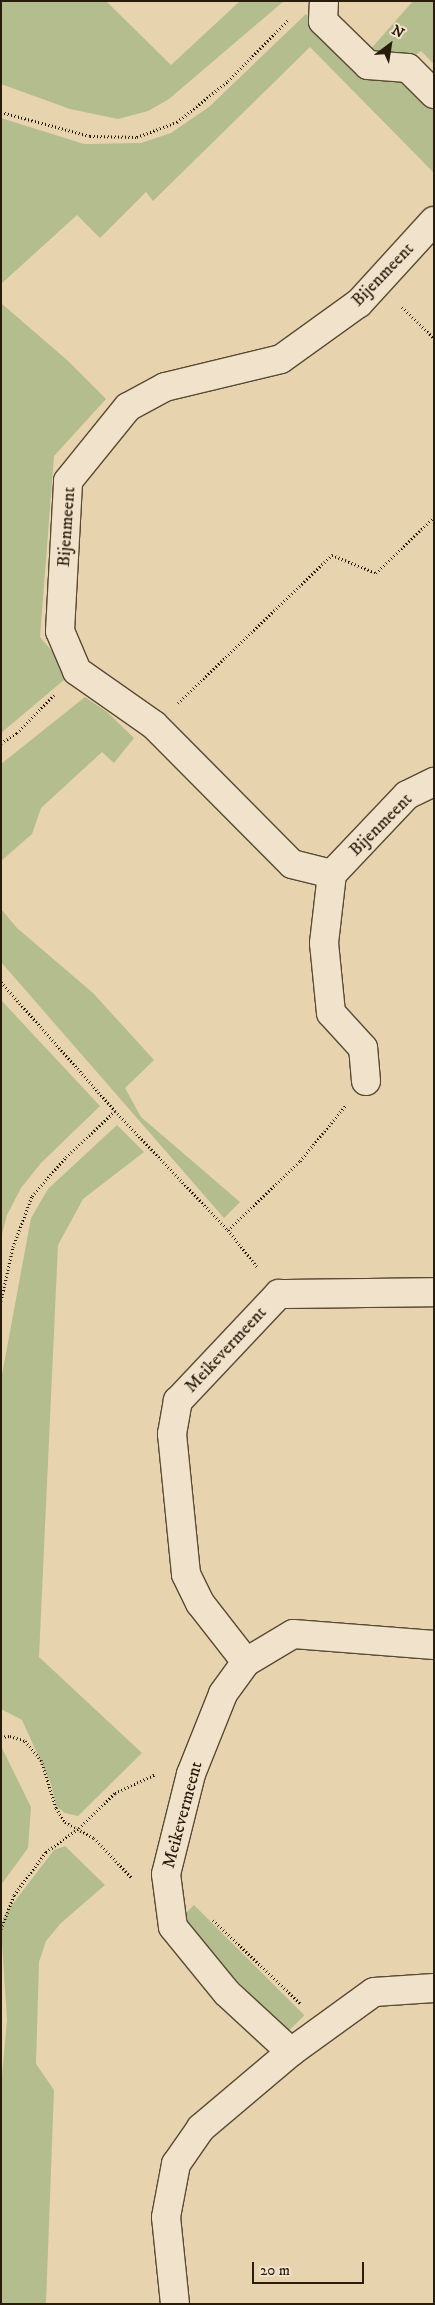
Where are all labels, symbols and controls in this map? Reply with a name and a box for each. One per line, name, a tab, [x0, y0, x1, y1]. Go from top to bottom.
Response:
north arrow	[365, 20, 415, 70]
text: N	[388, 21, 407, 43]
street label: Bijenmeent	[347, 239, 419, 311]
street label: Bijenmeent	[53, 486, 81, 568]
street label: Bijenmeent	[345, 789, 417, 861]
street label: Meikevermeent	[181, 1302, 271, 1398]
street label: Meikevermeent	[158, 1759, 208, 1871]
scale bar	[255, 2252, 368, 2284]
text: 20 m	[260, 2261, 290, 2280]

